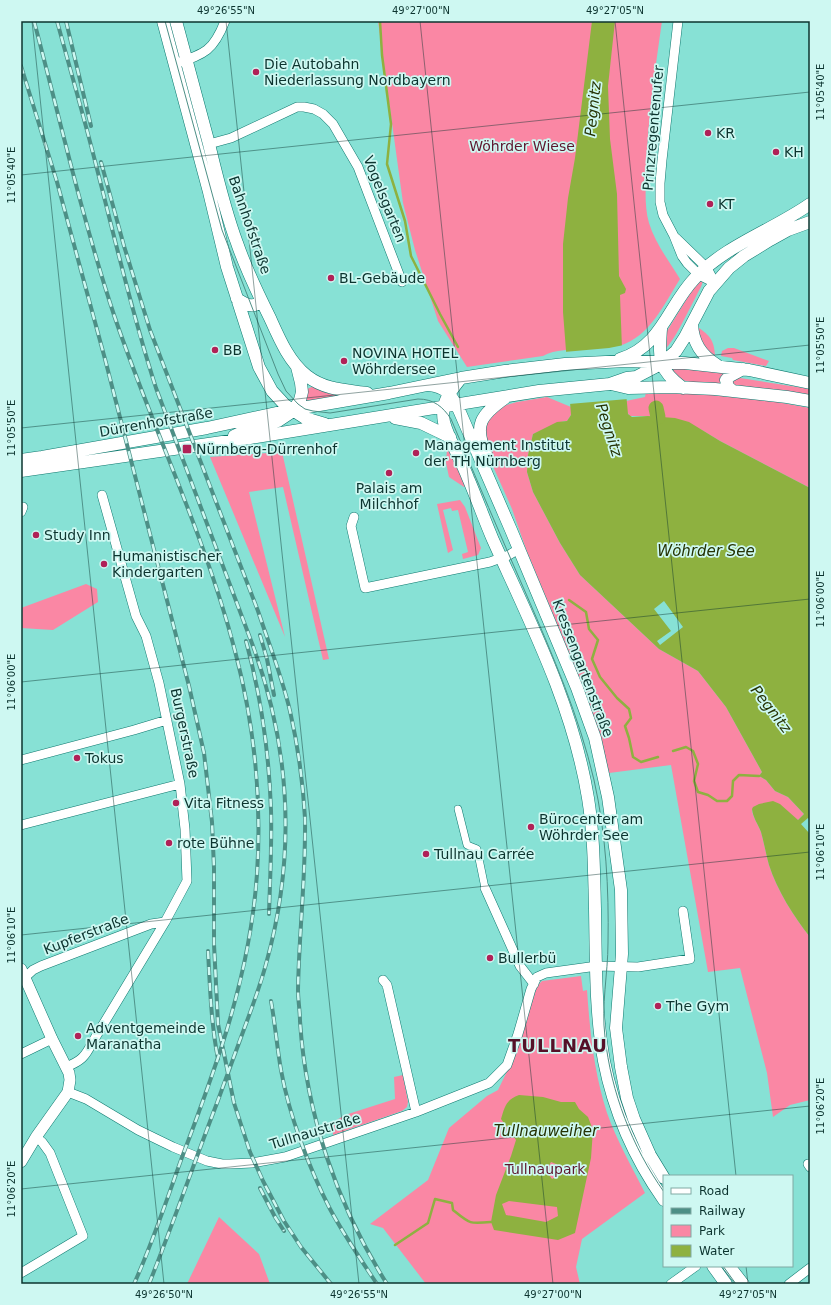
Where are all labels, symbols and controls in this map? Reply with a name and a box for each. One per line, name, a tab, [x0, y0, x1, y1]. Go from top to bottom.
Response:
text: 49°26'55"N	[197, 5, 255, 16]
text: 49°27'00"N	[392, 5, 450, 16]
text: 49°27'05"N	[586, 5, 644, 16]
place label: Die Autobahn Niederlassung Nordbayern	[264, 56, 451, 88]
street label: Prinzregentenufer	[640, 64, 666, 191]
text: 11°05'40"E	[815, 64, 826, 120]
marker: Die Autobahn Niederlassung Nordbayern	[251, 67, 261, 77]
water label: Pegnitz	[581, 79, 605, 137]
place label: KR	[716, 125, 735, 141]
marker: KR	[703, 128, 713, 138]
park label: Wöhrder Wiese	[469, 138, 575, 154]
place label: KH	[784, 144, 804, 160]
text: 11°05'40"E	[6, 147, 17, 203]
marker: KH	[771, 147, 781, 157]
street label: Vogelsgarten	[360, 153, 410, 245]
street label: Bahnhofstraße	[226, 174, 274, 276]
place label: KT	[718, 196, 735, 212]
marker: KT	[705, 199, 715, 209]
place label: BL-Gebäude	[339, 270, 425, 286]
marker: BL-Gebäude	[326, 273, 336, 283]
text: 11°05'50"E	[815, 317, 826, 373]
place label: BB	[223, 342, 242, 358]
marker: BB	[210, 345, 220, 355]
place label: NOVINA HOTEL Wöhrdersee	[352, 345, 458, 377]
marker: NOVINA HOTEL Wöhrdersee	[339, 356, 349, 366]
text: 11°05'50"E	[6, 400, 17, 456]
water label: Pegnitz	[592, 401, 626, 460]
street label: Dürrenhofstraße	[98, 404, 214, 440]
place label: Management Institut der TH Nürnberg	[424, 437, 571, 469]
place label: Nürnberg-Dürrenhof	[196, 441, 338, 457]
marker: Nürnberg-Dürrenhof	[181, 443, 193, 455]
marker: Management Institut der TH Nürnberg	[411, 448, 421, 458]
marker: Palais am Milchhof	[384, 468, 394, 478]
place label: Palais am Milchhof	[356, 480, 422, 512]
place label: Study Inn	[44, 527, 111, 543]
marker: Study Inn	[31, 530, 41, 540]
water label: Wöhrder See	[657, 542, 755, 560]
place label: Humanistischer Kindergarten	[112, 548, 222, 580]
marker: Humanistischer Kindergarten	[99, 559, 109, 569]
text: 11°06'00"E	[815, 571, 826, 627]
street label: Kressengartenstraße	[549, 597, 617, 739]
text: 11°06'00"E	[6, 654, 17, 710]
water label: Pegnitz	[747, 682, 796, 737]
street label: Burgerstraße	[168, 686, 202, 780]
place label: Tokus	[84, 750, 124, 766]
marker: Tokus	[72, 753, 82, 763]
place label: Vita Fitness	[184, 795, 264, 811]
marker: Vita Fitness	[171, 798, 181, 808]
place label: Bürocenter am Wöhrder See	[539, 811, 643, 843]
marker: Bürocenter am Wöhrder See	[526, 822, 536, 832]
text: 11°06'10"E	[815, 824, 826, 880]
place label: rote Bühne	[177, 835, 254, 851]
marker: rote Bühne	[164, 838, 174, 848]
place label: Tullnau Carrée	[433, 846, 534, 862]
marker: Tullnau Carrée	[421, 849, 431, 859]
text: 11°06'10"E	[6, 907, 17, 963]
street label: Kupferstraße	[41, 910, 131, 958]
place label: Bullerbü	[498, 950, 556, 966]
marker: Bullerbü	[485, 953, 495, 963]
place label: The Gym	[665, 998, 729, 1014]
marker: The Gym	[653, 1001, 663, 1011]
place label: Adventgemeinde Maranatha	[86, 1020, 206, 1052]
marker: Adventgemeinde Maranatha	[73, 1031, 83, 1041]
district label: TULLNAU	[508, 1035, 608, 1056]
text: 11°06'20"E	[815, 1078, 826, 1134]
street label: Tullnaustraße	[267, 1110, 362, 1153]
water label: Tullnauweiher	[494, 1122, 599, 1140]
text: 11°06'20"E	[6, 1161, 17, 1217]
park label: Tullnaupark	[504, 1161, 586, 1177]
legend	[663, 1175, 793, 1267]
text: Road	[699, 1184, 729, 1198]
text: Railway	[699, 1204, 745, 1218]
text: Park	[699, 1224, 725, 1238]
text: Water	[699, 1244, 735, 1258]
text: 49°26'50"N	[135, 1289, 193, 1300]
text: 49°26'55"N	[330, 1289, 388, 1300]
text: 49°27'00"N	[524, 1289, 582, 1300]
text: 49°27'05"N	[719, 1289, 777, 1300]

